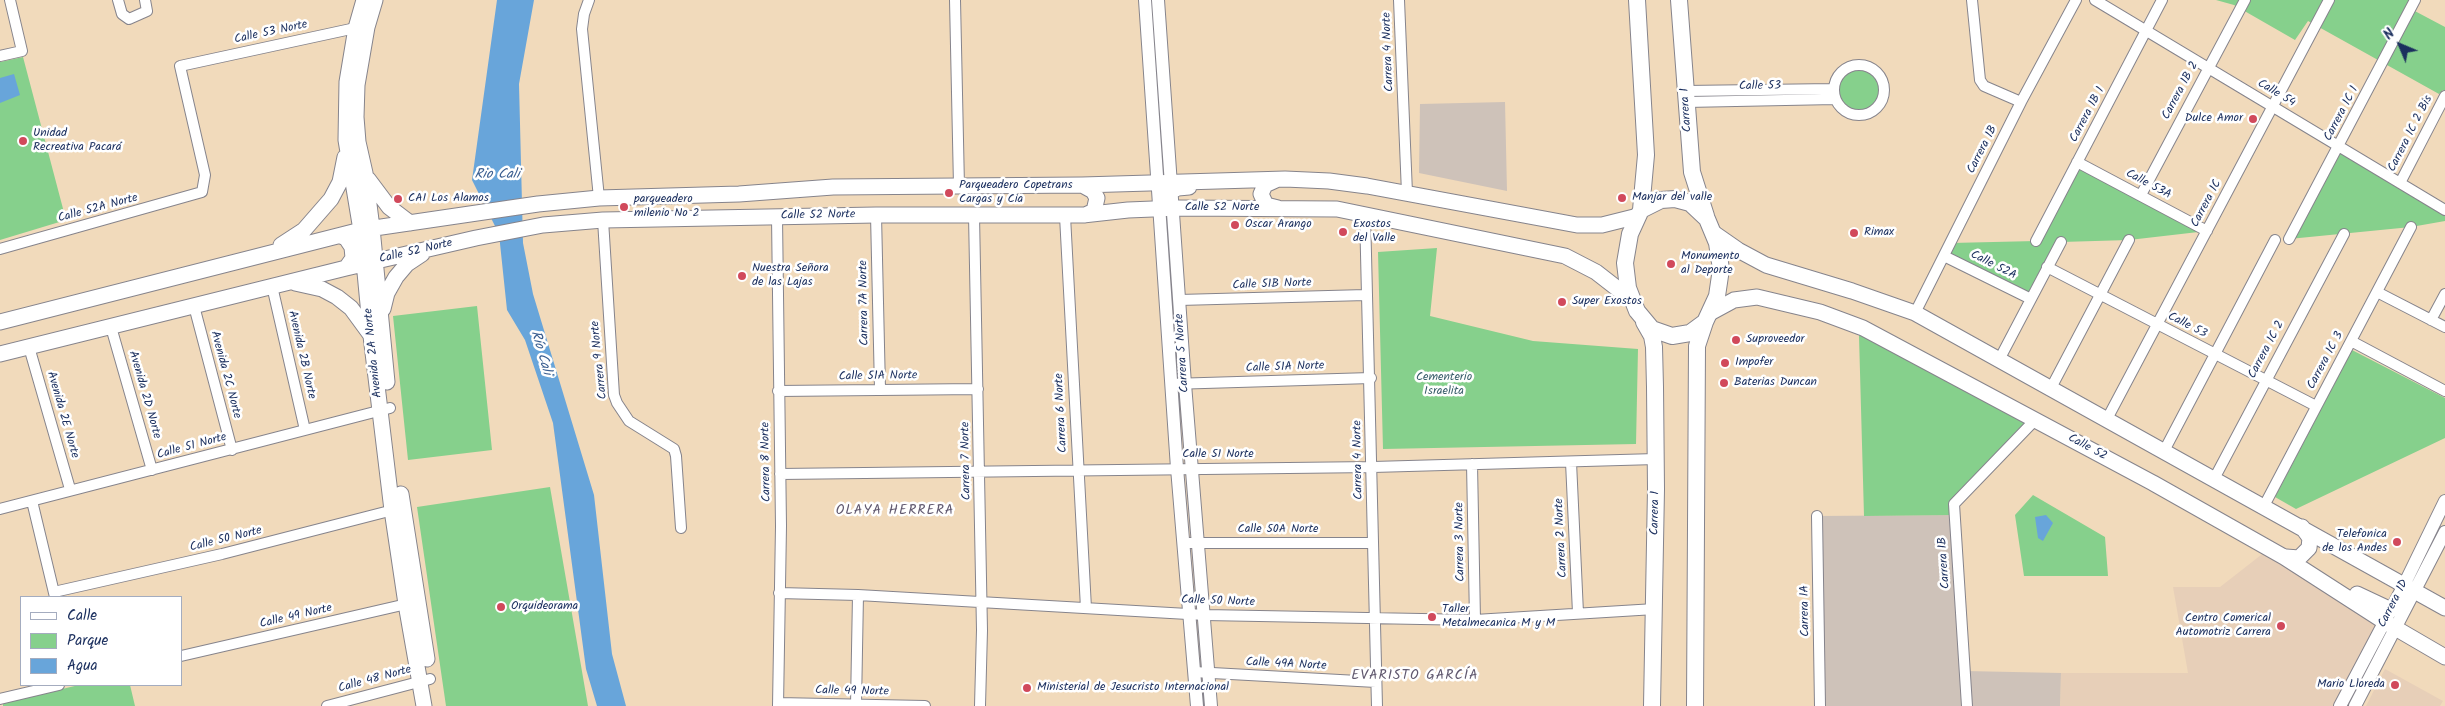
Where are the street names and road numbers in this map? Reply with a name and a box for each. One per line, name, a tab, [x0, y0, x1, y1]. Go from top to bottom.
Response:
street label: Carrera 4 Norte	[1380, 12, 1398, 92]
street label: Calle 53 Norte	[233, 18, 309, 48]
street label: Carrera 1B 2	[2160, 59, 2202, 123]
street label: Calle 54	[2254, 77, 2298, 111]
street label: Calle 53	[1739, 79, 1781, 95]
street label: Carrera 1C 1	[2322, 84, 2362, 144]
street label: Carrera 1B 1	[2067, 85, 2109, 145]
street label: Carrera 1	[1678, 87, 1696, 133]
street label: Carrera 1C 2 Bis	[2386, 93, 2436, 175]
street label: Carrera 1B	[1965, 124, 2001, 176]
street label: Calle 53A	[2123, 167, 2173, 203]
street label: Carrera 1C	[2189, 178, 2225, 230]
street label: Calle 52A Norte	[57, 191, 139, 227]
street label: Calle 52 Norte	[1185, 201, 1259, 215]
street label: Calle 52 Norte	[781, 208, 855, 224]
street label: Calle 52 Norte	[378, 237, 454, 267]
street label: Calle 52A	[1968, 248, 2018, 284]
street label: Carrera 7A Norte	[857, 260, 873, 346]
street label: Calle 51B Norte	[1232, 276, 1312, 294]
street label: Avenida 2A Norte	[362, 307, 386, 399]
street label: Avenida 2B Norte	[284, 309, 318, 401]
street label: Calle 53	[2165, 310, 2209, 342]
street label: Carrera 5 Norte	[1173, 313, 1193, 393]
street label: Carrera 1C 2	[2246, 319, 2288, 381]
street label: Carrera 9 Norte	[589, 320, 611, 400]
street label: Avenida 2C Norte	[206, 330, 244, 420]
street label: Carrera 1C 3	[2305, 330, 2347, 392]
street label: Avenida 2D Norte	[125, 349, 163, 441]
street label: Calle 51A Norte	[1245, 359, 1325, 377]
street label: Calle 51A Norte	[838, 369, 918, 385]
street label: Avenida 2E Norte	[43, 370, 81, 460]
street label: Carrera 6 Norte	[1053, 373, 1071, 453]
street label: Carrera 4 Norte	[1351, 420, 1367, 500]
street label: Carrera 8 Norte	[759, 422, 775, 502]
street label: Carrera 7 Norte	[959, 422, 975, 500]
street label: Calle 51 Norte	[156, 431, 228, 463]
street label: Calle 52	[2065, 432, 2109, 464]
street label: Calle 51 Norte	[1182, 448, 1254, 462]
street label: Carrera 1	[1648, 491, 1664, 535]
street label: Carrera 2 Norte	[1553, 498, 1571, 578]
street label: Carrera 3 Norte	[1453, 502, 1469, 582]
street label: Calle 50A Norte	[1237, 523, 1319, 537]
street label: Calle 50 Norte	[188, 524, 264, 556]
street label: Carrera 1B	[1936, 537, 1954, 589]
street label: Carrera 1D	[2376, 578, 2412, 630]
street label: Carrera 1A	[1798, 585, 1814, 637]
street label: Calle 50 Norte	[1181, 594, 1255, 610]
street label: Calle 49 Norte	[258, 602, 334, 632]
street label: Calle 49A Norte	[1245, 656, 1327, 674]
street label: Calle 48 Norte	[337, 663, 413, 697]
street label: Calle 49 Norte	[815, 684, 889, 700]

